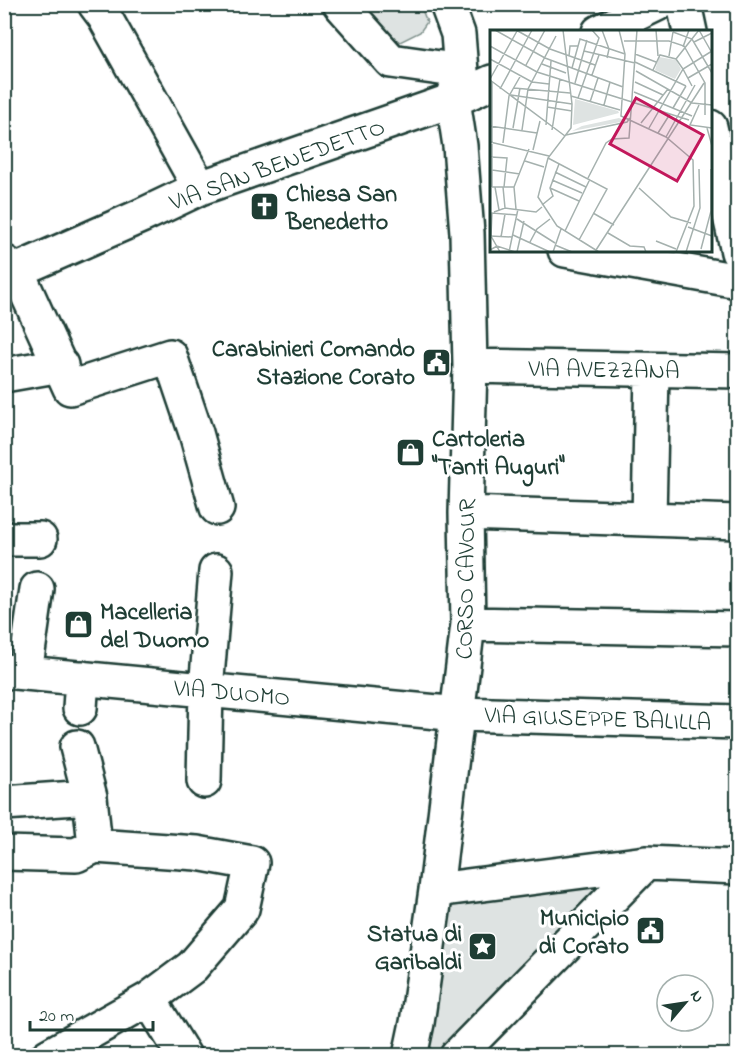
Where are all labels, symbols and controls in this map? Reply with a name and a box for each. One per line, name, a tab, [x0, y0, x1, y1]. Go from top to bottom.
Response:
inset map	[490, 30, 712, 252]
street label: VIA SAN BENEDETTO	[164, 111, 390, 222]
place label: Chiesa San Benedetto	[285, 178, 397, 241]
church icon: Chiesa San Benedetto	[249, 191, 281, 223]
place label: Carabinieri Comando Stazione Corato	[212, 333, 415, 396]
public building icon: Carabinieri Comando Stazione Corato	[420, 346, 452, 378]
street label: VIA AVEZZANA	[527, 353, 680, 390]
place label: Cartoleria "Tanti Auguri"	[431, 423, 565, 487]
shop icon: Cartoleria "Tanti Auguri"	[395, 436, 427, 468]
street label: CORSO CAVOUR	[449, 498, 486, 660]
place label: Macelleria del Duomo	[100, 596, 209, 659]
shop icon: Macelleria del Duomo	[63, 609, 95, 641]
street label: VIA DUOMO	[171, 672, 291, 717]
street label: VIA GIUSEPPE BALILLA	[483, 699, 712, 742]
place label: Municipio di Corato	[539, 902, 629, 965]
public building icon: Municipio di Corato	[634, 915, 666, 947]
place label: Statua di Garibaldi	[367, 918, 462, 981]
place icon: Statua di Garibaldi	[467, 931, 499, 963]
north arrow	[655, 973, 715, 1033]
text: N	[683, 986, 710, 1007]
scale bar	[30, 994, 153, 1032]
text: 20 m	[39, 1004, 74, 1030]

